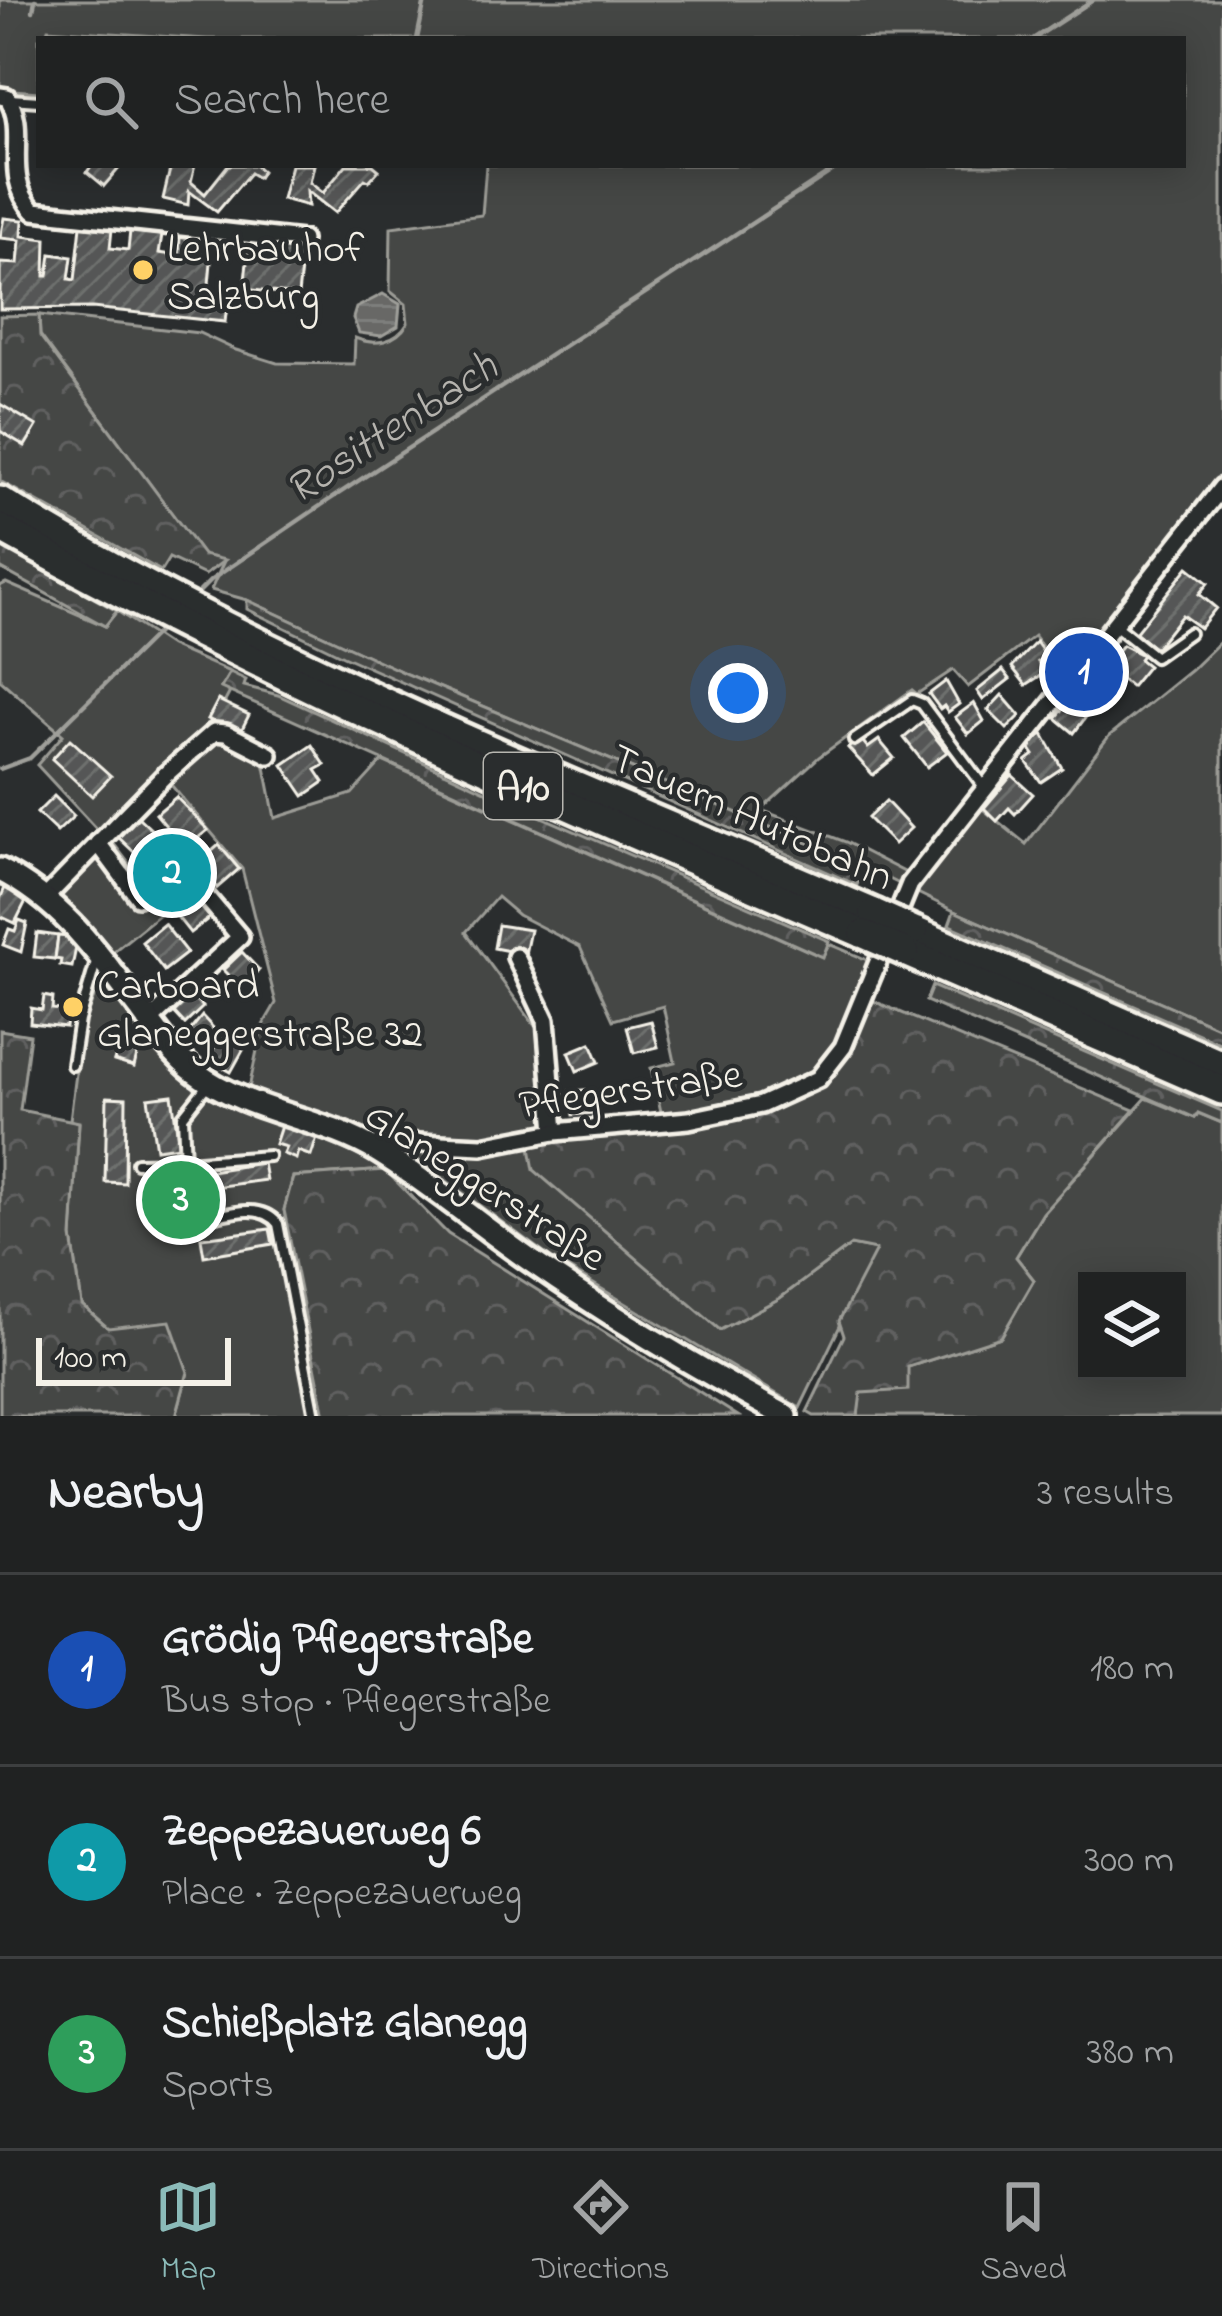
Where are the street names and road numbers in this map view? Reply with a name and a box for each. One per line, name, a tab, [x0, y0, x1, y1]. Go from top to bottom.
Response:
street label: Tauern Autobahn	[600, 729, 902, 909]
road number: A10	[484, 753, 562, 819]
street label: Pflegerstraße	[515, 1046, 746, 1137]
street label: Glaneggerstraße	[352, 1087, 618, 1289]

